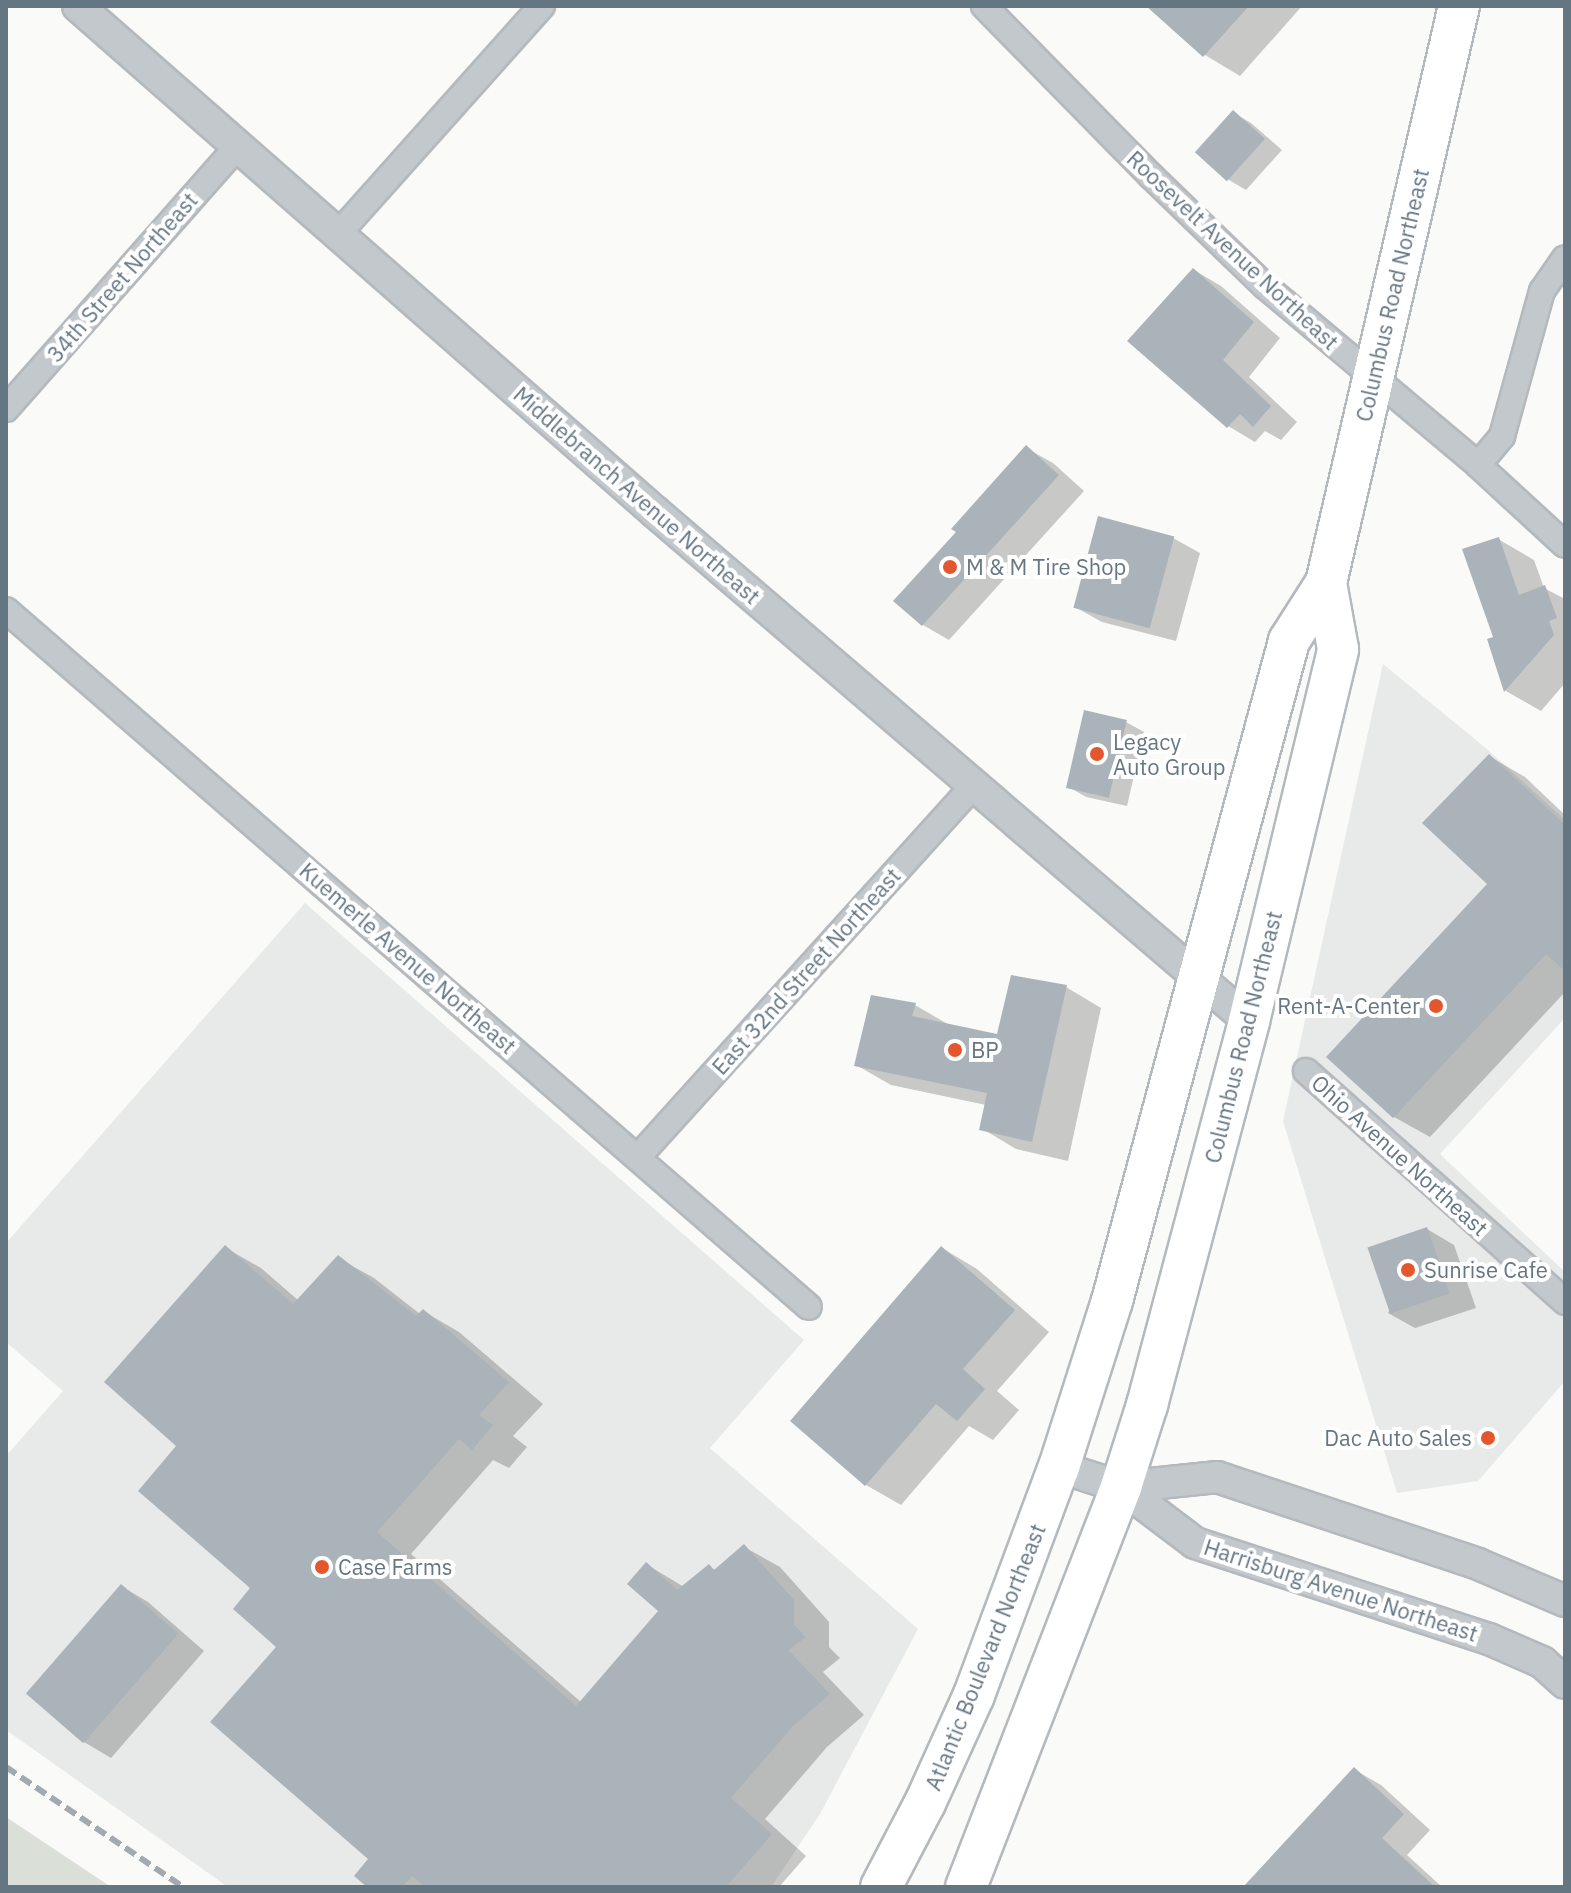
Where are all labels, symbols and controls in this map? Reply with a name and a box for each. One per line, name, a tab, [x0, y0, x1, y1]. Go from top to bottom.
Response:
street label: Roosevelt Avenue Northeast	[1122, 145, 1344, 355]
street label: Columbus Road Northeast	[1350, 166, 1434, 424]
street label: 34th Street Northeast	[41, 187, 203, 367]
street label: Middlebranch Avenue Northeast	[508, 381, 766, 609]
place label: M & M Tire Shop	[966, 554, 1126, 580]
marker: M & M Tire Shop	[941, 558, 959, 576]
place label: Legacy Auto Group	[1113, 728, 1226, 780]
marker: Legacy Auto Group	[1088, 745, 1106, 763]
street label: Kuemerle Avenue Northeast	[294, 857, 522, 1059]
street label: East 32nd Street Northeast	[706, 862, 906, 1080]
street label: Columbus Road Northeast	[1199, 908, 1287, 1166]
place label: Rent-A-Center	[1277, 993, 1420, 1019]
marker: Rent-A-Center	[1427, 997, 1445, 1015]
place label: BP	[971, 1037, 999, 1063]
marker: BP	[946, 1041, 964, 1059]
street label: Ohio Avenue Northeast	[1306, 1069, 1494, 1241]
place label: Sunrise Cafe	[1424, 1257, 1548, 1283]
marker: Sunrise Cafe	[1399, 1261, 1417, 1279]
place label: Dac Auto Sales	[1324, 1425, 1472, 1451]
marker: Dac Auto Sales	[1479, 1429, 1497, 1447]
street label: Atlantic Boulevard Northeast	[919, 1520, 1051, 1794]
street label: Harrisburg Avenue Northeast	[1201, 1533, 1481, 1647]
place label: Case Farms	[338, 1554, 453, 1580]
marker: Case Farms	[313, 1558, 331, 1576]

